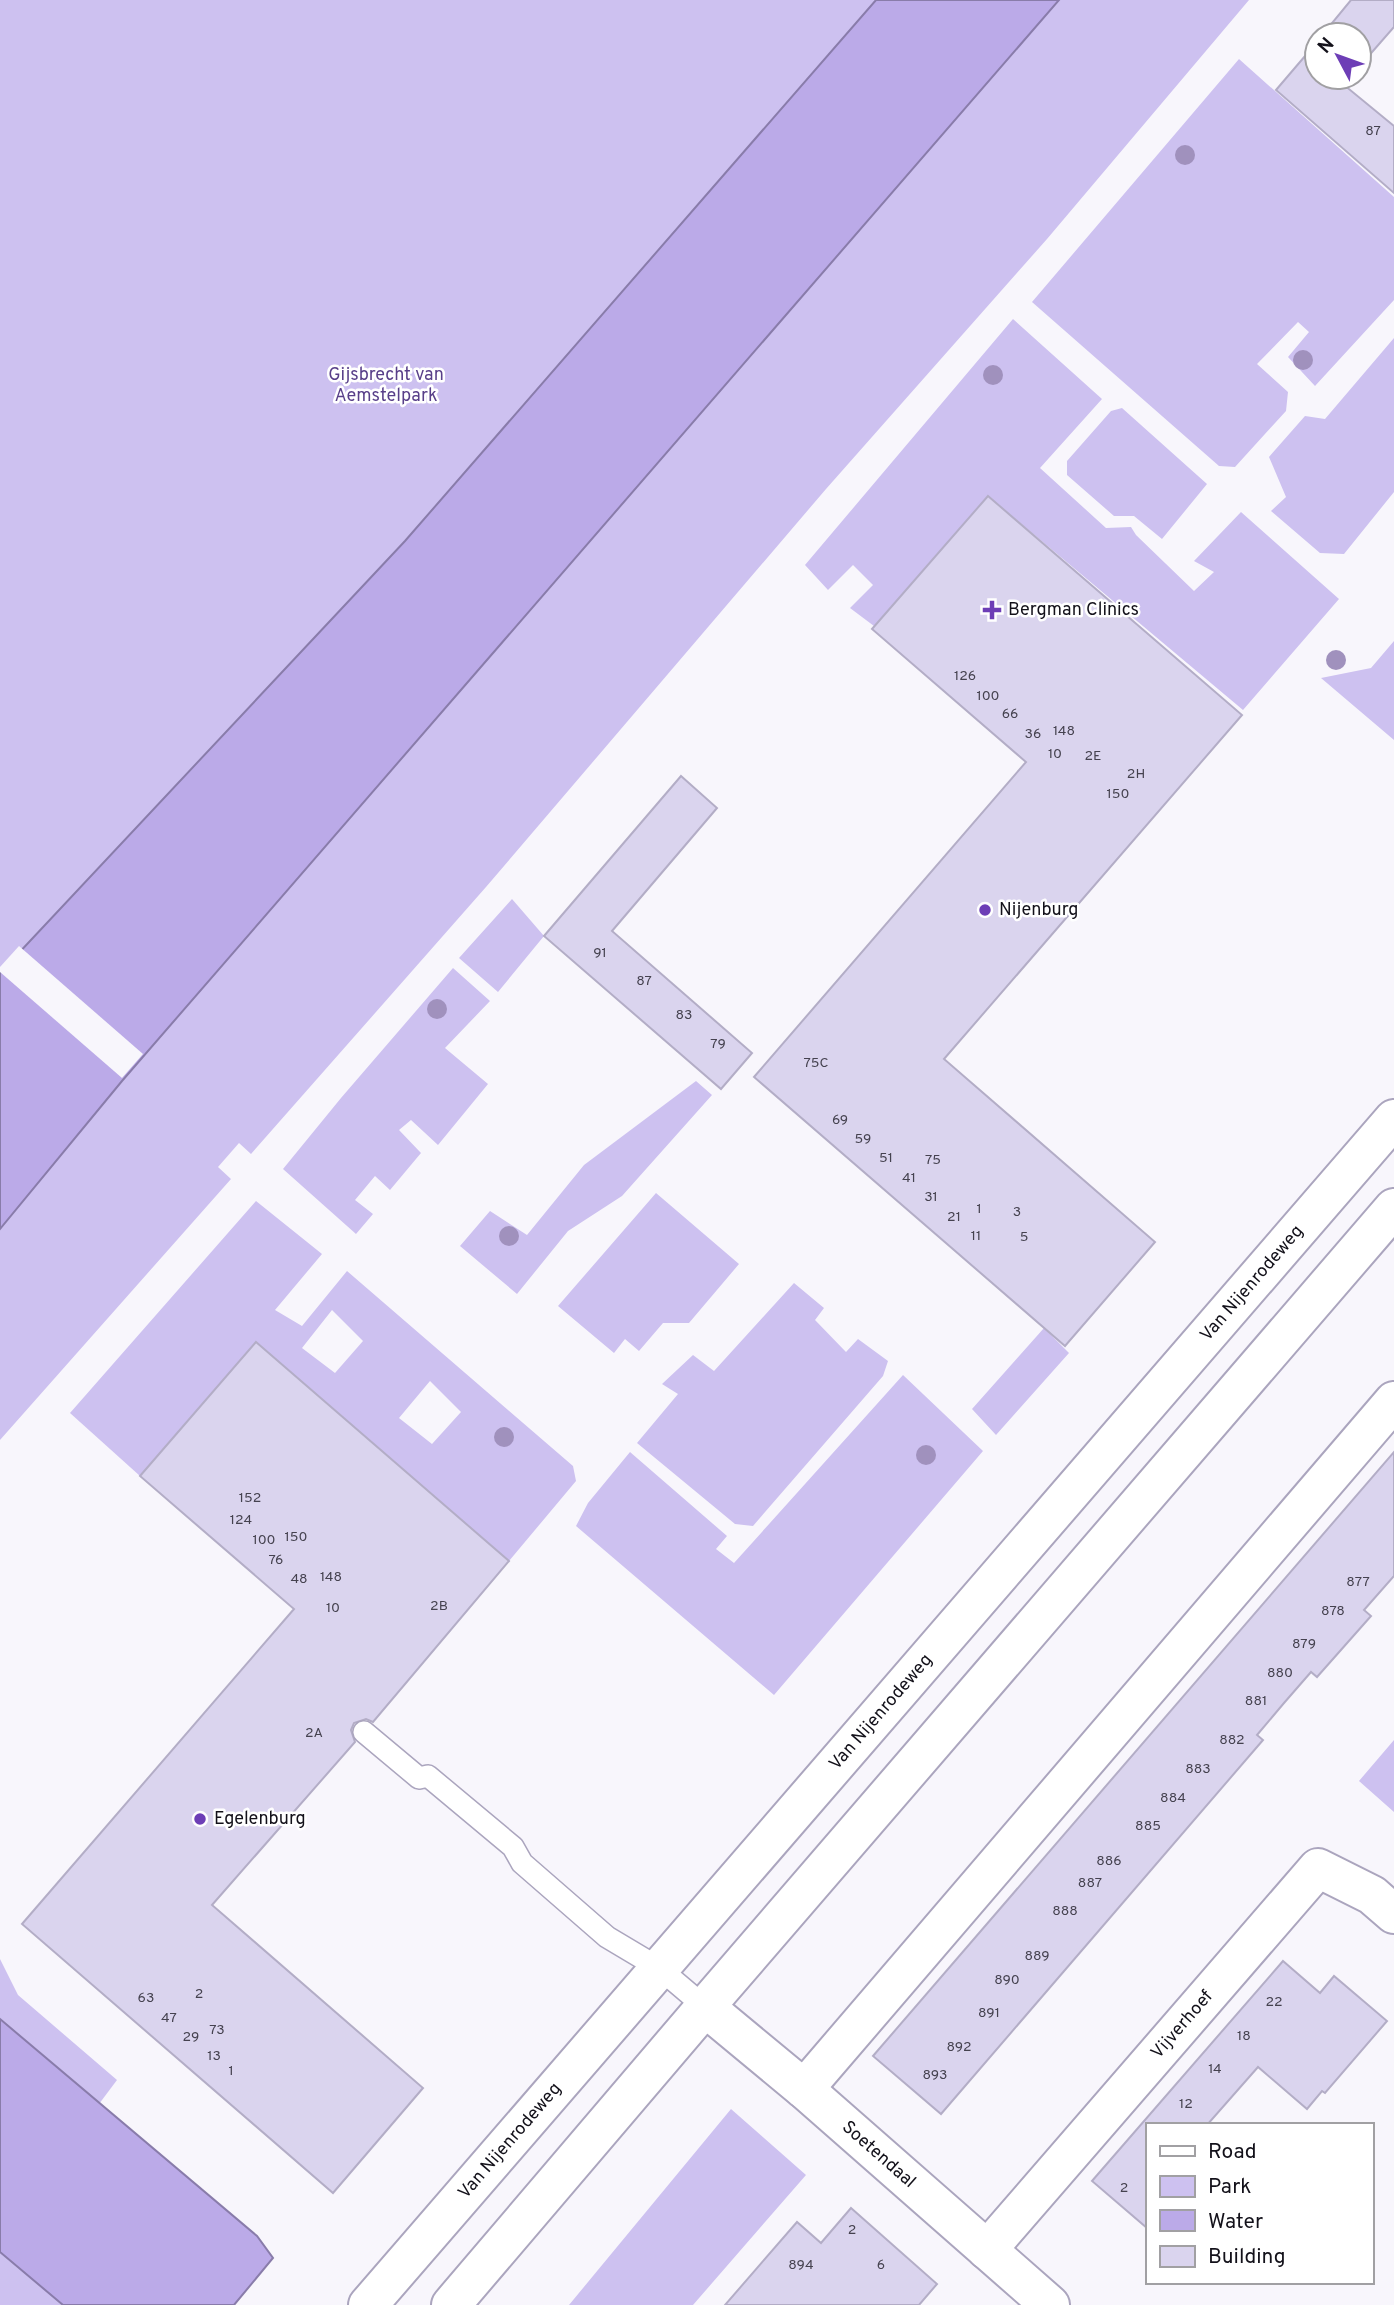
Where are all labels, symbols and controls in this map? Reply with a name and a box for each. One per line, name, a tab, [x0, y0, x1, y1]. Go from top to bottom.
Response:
north arrow	[1303, 21, 1373, 91]
text: N	[1313, 33, 1340, 59]
house number: 87	[1365, 123, 1381, 140]
park label: Gijsbrecht van Aemstelpark	[328, 364, 444, 408]
place label: Bergman Clinics	[1008, 599, 1139, 622]
marker: Bergman Clinics	[982, 600, 1002, 620]
house number: 126	[954, 668, 976, 685]
house number: 100	[976, 688, 1000, 705]
house number: 66	[1002, 706, 1018, 723]
house number: 148	[1053, 723, 1075, 740]
house number: 36	[1025, 726, 1041, 743]
house number: 10	[1048, 746, 1062, 763]
house number: 2E	[1085, 748, 1101, 765]
house number: 2H	[1127, 766, 1145, 783]
house number: 150	[1107, 786, 1129, 803]
place label: Nijenburg	[999, 899, 1079, 922]
marker: Nijenburg	[977, 902, 993, 918]
house number: 91	[593, 945, 607, 962]
house number: 87	[636, 973, 652, 990]
house number: 83	[676, 1007, 692, 1024]
house number: 79	[710, 1036, 726, 1053]
house number: 75C	[803, 1055, 829, 1072]
house number: 69	[832, 1112, 848, 1129]
house number: 59	[855, 1131, 871, 1148]
house number: 51	[879, 1150, 893, 1167]
house number: 75	[925, 1152, 941, 1169]
house number: 41	[902, 1170, 916, 1187]
house number: 31	[924, 1189, 938, 1206]
house number: 1	[976, 1201, 982, 1218]
house number: 3	[1013, 1204, 1021, 1221]
house number: 21	[947, 1209, 961, 1226]
street label: Van Nijenrodeweg	[1195, 1220, 1309, 1346]
house number: 11	[971, 1228, 981, 1245]
house number: 5	[1020, 1229, 1028, 1246]
house number: 152	[239, 1490, 261, 1507]
house number: 124	[230, 1512, 252, 1529]
house number: 150	[285, 1529, 307, 1546]
house number: 100	[252, 1532, 276, 1549]
house number: 76	[269, 1552, 283, 1569]
house number: 148	[320, 1569, 342, 1586]
house number: 48	[290, 1571, 308, 1588]
house number: 877	[1346, 1574, 1370, 1591]
house number: 2B	[430, 1598, 448, 1615]
house number: 10	[326, 1600, 340, 1617]
house number: 878	[1321, 1603, 1345, 1620]
house number: 879	[1292, 1636, 1316, 1653]
street label: Van Nijenrodeweg	[824, 1649, 938, 1775]
house number: 880	[1267, 1665, 1293, 1682]
house number: 881	[1245, 1693, 1267, 1710]
house number: 2A	[305, 1725, 323, 1742]
house number: 882	[1219, 1732, 1245, 1749]
house number: 883	[1185, 1761, 1211, 1778]
house number: 884	[1160, 1790, 1186, 1807]
place label: Egelenburg	[214, 1808, 306, 1831]
marker: Egelenburg	[192, 1811, 208, 1827]
house number: 885	[1135, 1818, 1161, 1835]
house number: 886	[1096, 1853, 1122, 1870]
house number: 887	[1078, 1875, 1102, 1892]
house number: 888	[1052, 1903, 1078, 1920]
house number: 889	[1024, 1948, 1050, 1965]
house number: 890	[994, 1972, 1020, 1989]
house number: 2	[195, 1986, 203, 2003]
street label: Vijverhoef	[1146, 1986, 1218, 2064]
house number: 63	[138, 1990, 154, 2007]
house number: 22	[1265, 1994, 1283, 2011]
house number: 891	[978, 2005, 1000, 2022]
house number: 47	[161, 2010, 177, 2027]
house number: 73	[209, 2022, 225, 2039]
house number: 18	[1237, 2028, 1251, 2045]
house number: 29	[183, 2029, 199, 2046]
house number: 892	[946, 2039, 972, 2056]
house number: 13	[207, 2048, 221, 2065]
house number: 14	[1208, 2061, 1222, 2078]
house number: 1	[228, 2063, 234, 2080]
house number: 893	[922, 2067, 948, 2084]
street label: Van Nijenrodeweg	[453, 2078, 567, 2204]
house number: 12	[1179, 2096, 1193, 2113]
street label: Soetendaal	[837, 2116, 921, 2193]
legend	[1146, 2123, 1373, 2284]
text: Road	[1208, 2139, 1257, 2166]
text: Park	[1208, 2174, 1251, 2201]
house number: 2	[1120, 2180, 1128, 2197]
text: Water	[1208, 2209, 1263, 2236]
house number: 2	[848, 2222, 856, 2239]
text: Building	[1208, 2244, 1286, 2271]
house number: 894	[788, 2257, 814, 2274]
house number: 6	[877, 2257, 885, 2274]

